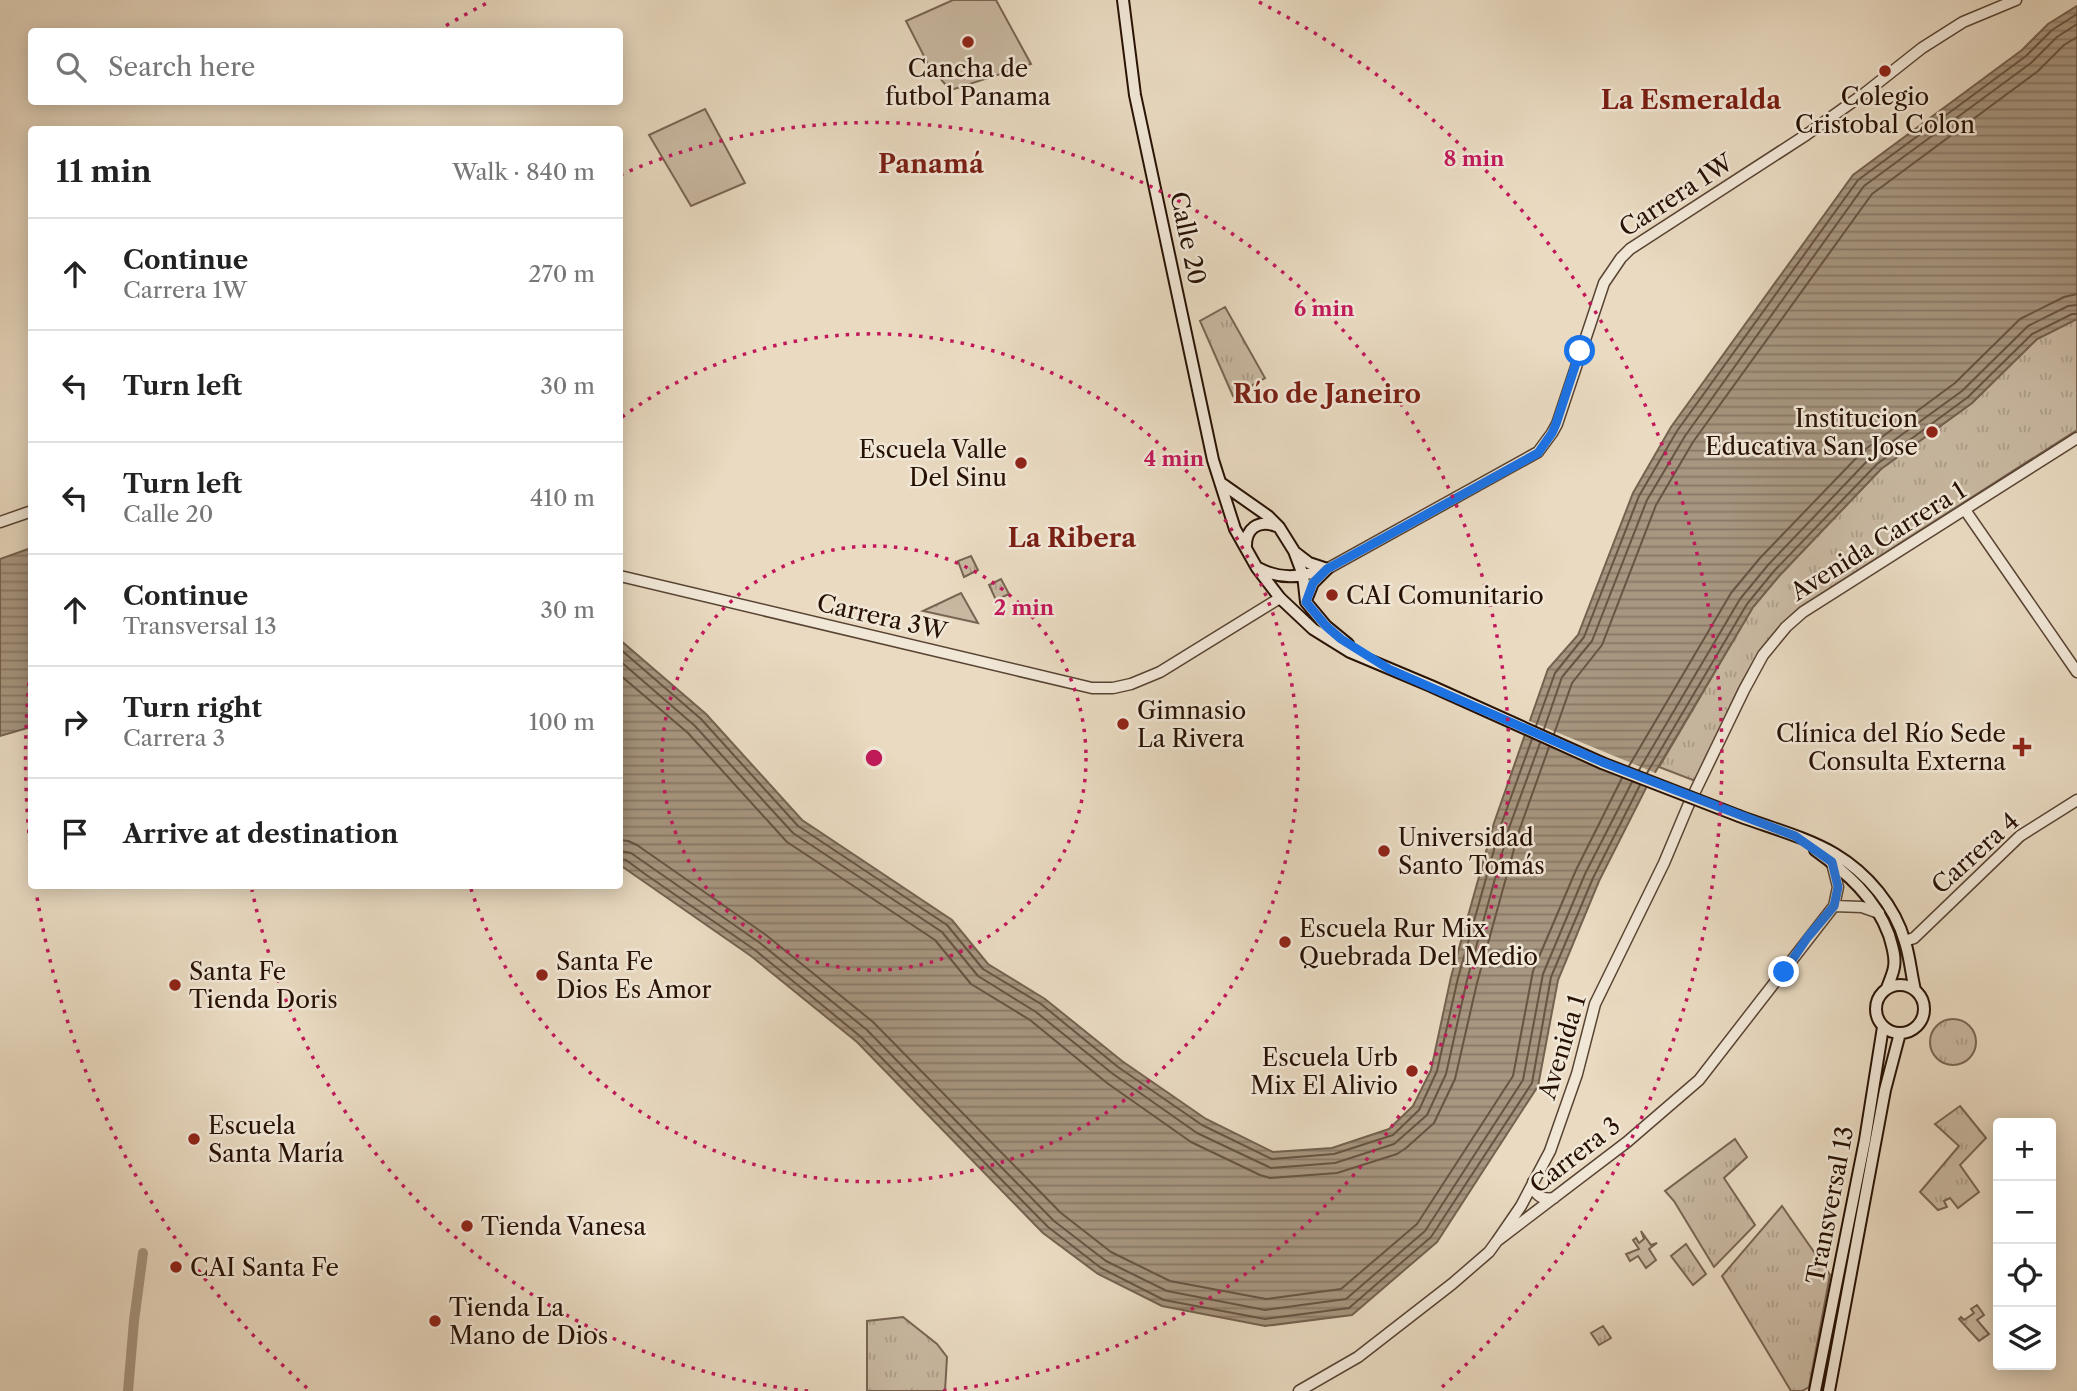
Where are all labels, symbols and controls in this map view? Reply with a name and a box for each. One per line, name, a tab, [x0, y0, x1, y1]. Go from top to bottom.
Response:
search box	[28, 28, 623, 105]
marker: Cancha de futbol Panama	[960, 34, 976, 50]
icon: search	[52, 48, 90, 86]
text: Search here	[108, 51, 255, 83]
place label: Cancha de futbol Panama	[885, 54, 1051, 111]
marker: Colegio Cristobal Colon	[1877, 63, 1893, 79]
place label: Colegio Cristobal Colon	[1795, 82, 1975, 139]
district label: La Esmeralda	[1601, 84, 1782, 116]
text: 8 min	[1443, 146, 1505, 171]
street label: Carrera 1W	[1614, 147, 1739, 242]
district label: Panamá	[878, 148, 985, 180]
text: 11 min	[56, 153, 152, 190]
text: Walk · 840 m	[452, 158, 595, 186]
street label: Calle 20	[1164, 189, 1212, 287]
text: Continue	[123, 244, 248, 276]
icon: ahead	[56, 255, 94, 293]
text: 270 m	[528, 260, 595, 288]
text: Carrera 1W	[123, 276, 247, 304]
text: 6 min	[1294, 296, 1355, 321]
route start	[1564, 335, 1595, 366]
icon: left	[56, 367, 94, 405]
text: Turn left	[123, 370, 242, 402]
text: 30 m	[540, 372, 595, 400]
district label: Río de Janeiro	[1233, 378, 1421, 410]
place label: Institucion Educativa San Jose	[1705, 404, 1918, 461]
marker: Institucion Educativa San Jose	[1924, 424, 1940, 440]
place label: Escuela Valle Del Sinu	[859, 435, 1007, 492]
text: 4 min	[1144, 446, 1205, 471]
marker: Escuela Valle Del Sinu	[1013, 455, 1029, 471]
text: Turn left	[123, 468, 242, 500]
street label: Avenida Carrera 1	[1784, 475, 1971, 607]
icon: left	[56, 479, 94, 517]
text: 410 m	[530, 484, 595, 512]
text: Calle 20	[123, 500, 213, 528]
district label: La Ribera	[1008, 522, 1137, 554]
text: Continue	[123, 580, 248, 612]
place label: CAI Comunitario	[1346, 581, 1544, 610]
marker: CAI Comunitario	[1324, 587, 1340, 603]
street label: Carrera 3W	[814, 588, 951, 646]
icon: ahead	[56, 591, 94, 629]
text: 2 min	[994, 595, 1055, 620]
text: 30 m	[540, 596, 595, 624]
text: Transversal 13	[123, 612, 277, 640]
text: Turn right	[123, 692, 262, 724]
place label: Gimnasio La Rivera	[1137, 696, 1246, 753]
icon: right	[56, 703, 94, 741]
text: 100 m	[529, 708, 595, 736]
marker: Gimnasio La Rivera	[1115, 716, 1131, 732]
place label: Clínica del Río Sede Consulta Externa	[1776, 719, 2006, 776]
text: Carrera 3	[123, 724, 225, 752]
marker: Clínica del Río Sede Consulta Externa	[2012, 737, 2032, 757]
centre of rings	[862, 746, 886, 770]
street label: Carrera 4	[1925, 806, 2025, 900]
icon: arrive	[56, 815, 94, 853]
text: Arrive at destination	[123, 818, 398, 850]
place label: Universidad Santo Tomás	[1398, 823, 1545, 880]
marker: Universidad Santo Tomás	[1376, 843, 1392, 859]
place label: Escuela Rur Mix Quebrada Del Medio	[1299, 914, 1538, 971]
marker: Escuela Rur Mix Quebrada Del Medio	[1277, 934, 1293, 950]
place label: Santa Fe Dios Es Amor	[556, 947, 712, 1004]
route end	[1768, 956, 1799, 987]
place label: Santa Fe Tienda Doris	[189, 957, 338, 1014]
marker: Santa Fe Dios Es Amor	[534, 967, 550, 983]
marker: Santa Fe Tienda Doris	[167, 977, 183, 993]
street label: Avenida 1	[1532, 991, 1592, 1104]
place label: Escuela Urb Mix El Alivio	[1250, 1043, 1398, 1100]
marker: Escuela Urb Mix El Alivio	[1404, 1063, 1420, 1079]
place label: Escuela Santa María	[208, 1111, 344, 1168]
street label: Carrera 3	[1524, 1111, 1626, 1199]
map controls	[1993, 1118, 2056, 1370]
button: +	[1993, 1118, 2056, 1181]
street label: Transversal 13	[1800, 1124, 1860, 1286]
marker: Escuela Santa María	[186, 1131, 202, 1147]
button: −	[1993, 1181, 2056, 1244]
place label: Tienda Vanesa	[481, 1212, 647, 1241]
marker: Tienda Vanesa	[459, 1218, 475, 1234]
button: locate	[1993, 1244, 2056, 1307]
place label: CAI Santa Fe	[190, 1253, 339, 1282]
marker: CAI Santa Fe	[168, 1259, 184, 1275]
place label: Tienda La Mano de Dios	[449, 1293, 608, 1350]
button: layers	[1993, 1307, 2056, 1370]
marker: Tienda La Mano de Dios	[427, 1313, 443, 1329]

